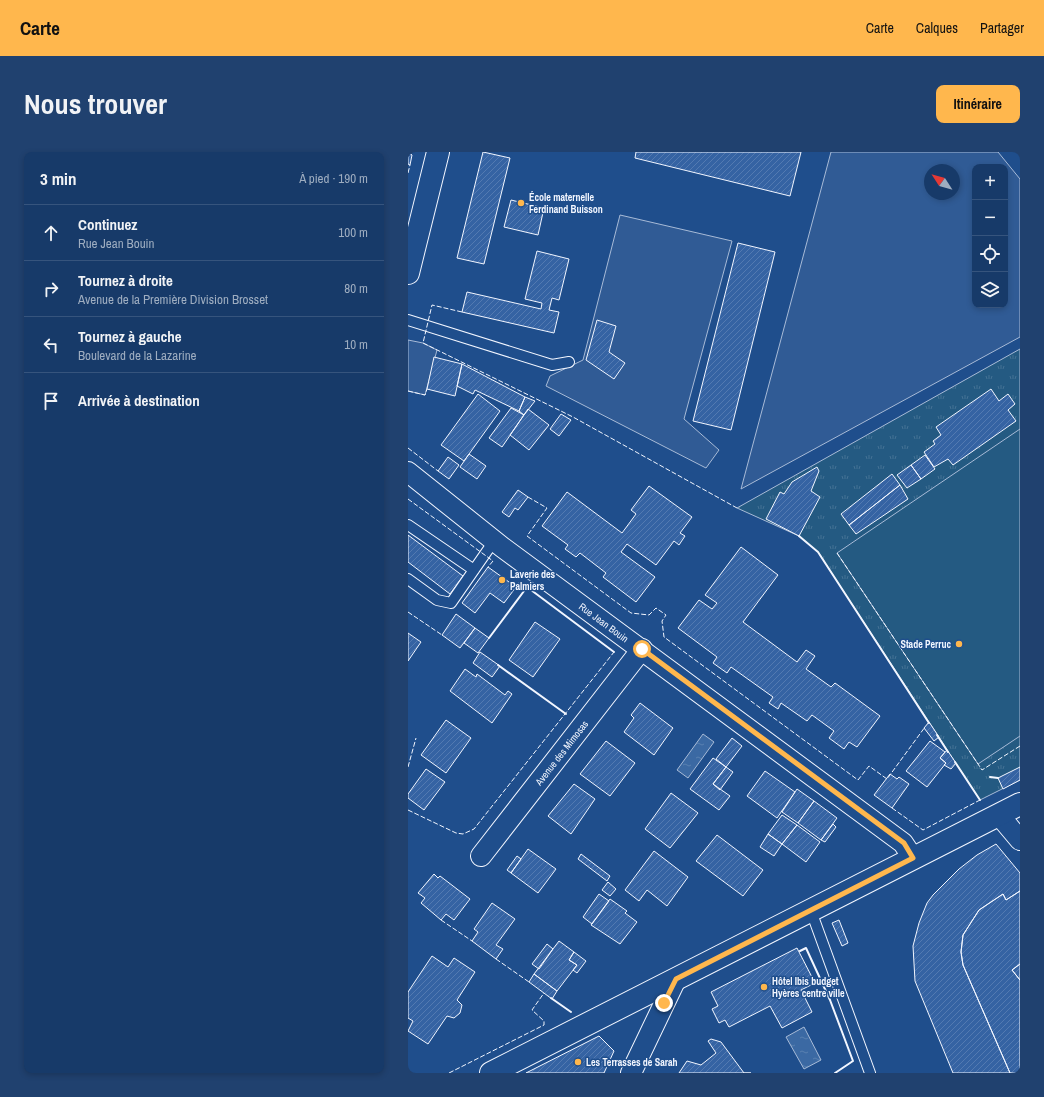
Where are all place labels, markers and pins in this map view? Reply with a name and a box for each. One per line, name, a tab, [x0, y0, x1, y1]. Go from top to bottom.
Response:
place label: École maternelle Ferdinand Buisson	[529, 191, 603, 216]
marker: École maternelle Ferdinand Buisson	[516, 198, 526, 208]
place label: Laverie des Palmiers	[510, 568, 556, 593]
marker: Laverie des Palmiers	[497, 575, 507, 585]
place label: Stade Perruc	[900, 638, 951, 651]
marker: Stade Perruc	[954, 639, 964, 649]
place label: Hôtel Ibis budget Hyères centre ville	[772, 975, 845, 1000]
marker: Hôtel Ibis budget Hyères centre ville	[759, 982, 769, 992]
place label: Les Terrasses de Sarah	[586, 1056, 677, 1069]
marker: Les Terrasses de Sarah	[573, 1057, 583, 1067]

